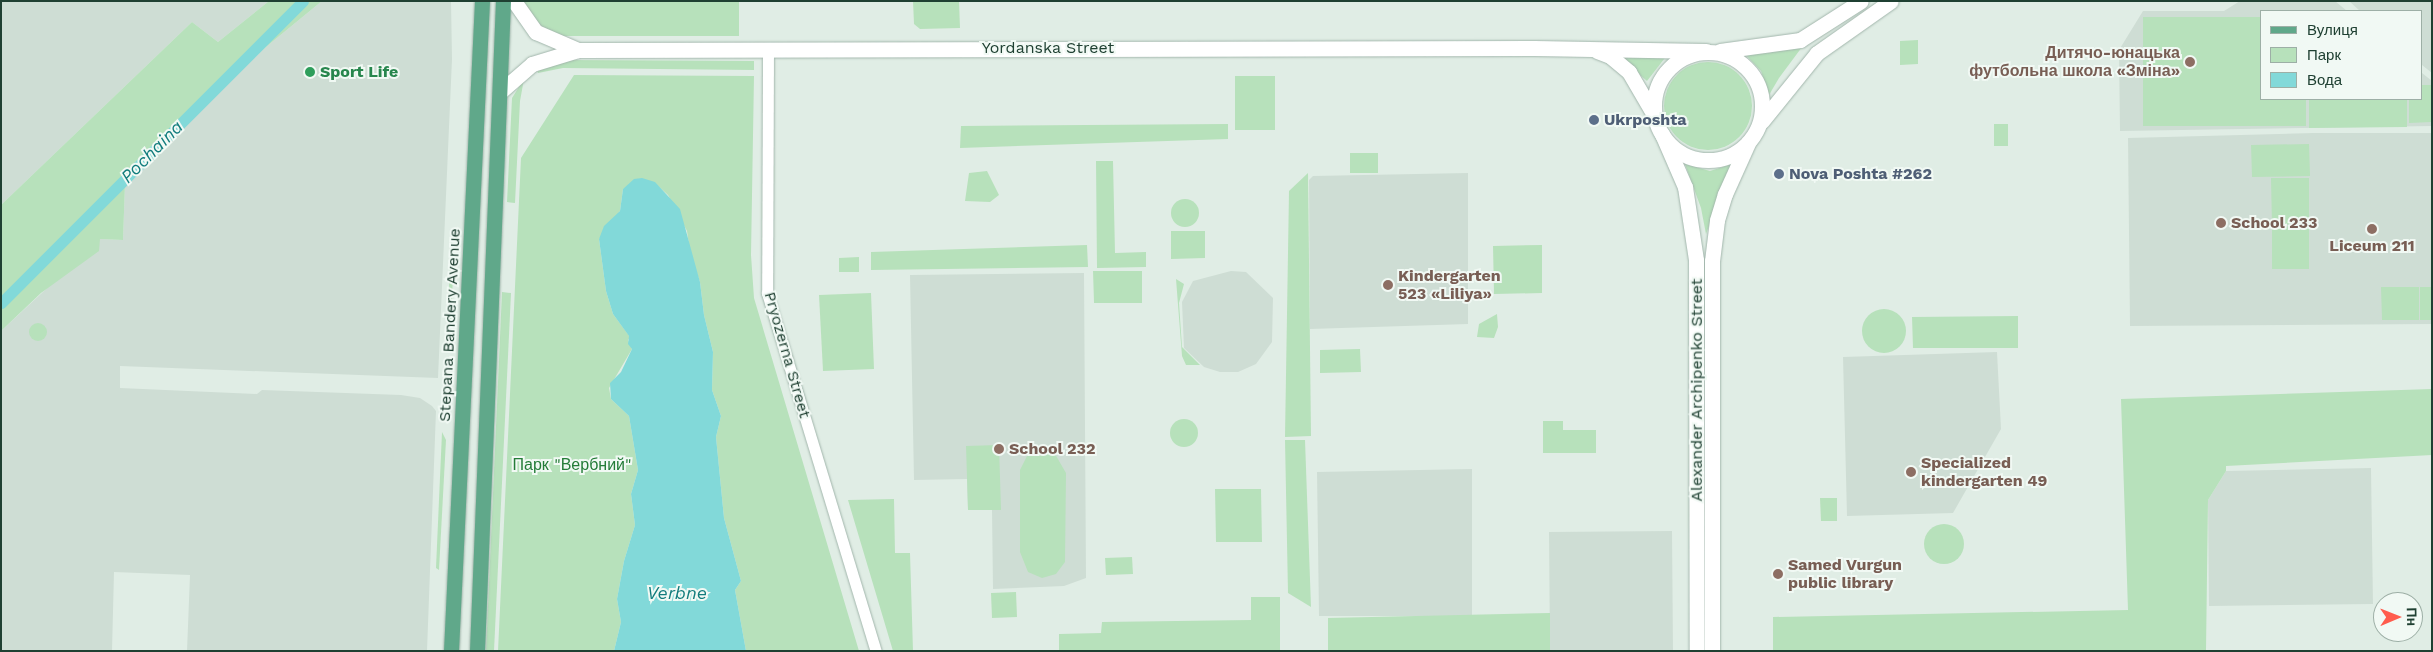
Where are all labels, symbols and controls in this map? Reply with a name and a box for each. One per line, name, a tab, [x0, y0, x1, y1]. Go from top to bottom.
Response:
legend	[2260, 10, 2423, 100]
text: Вулиця	[2307, 21, 2358, 39]
street label: Yordanska Street	[982, 38, 1114, 58]
place label: Дитячо-юнацька футбольна школа «Зміна»	[1969, 43, 2180, 81]
text: Парк	[2307, 46, 2341, 64]
marker: Дитячо-юнацька футбольна школа «Зміна»	[2184, 56, 2196, 68]
place label: Sport Life	[320, 62, 398, 82]
marker: Sport Life	[304, 66, 316, 78]
text: Вода	[2307, 71, 2342, 89]
place label: Ukrposhta	[1604, 110, 1687, 130]
marker: Ukrposhta	[1588, 114, 1600, 126]
water label: Pochaina	[116, 116, 188, 188]
place label: Nova Poshta #262	[1789, 164, 1932, 184]
marker: Nova Poshta #262	[1773, 168, 1785, 180]
place label: School 233	[2231, 213, 2318, 233]
marker: School 233	[2215, 217, 2227, 229]
marker: Liceum 211	[2366, 223, 2378, 235]
street label: Stepana Bandery Avenue	[435, 227, 465, 423]
place label: Liceum 211	[2329, 236, 2415, 256]
place label: Kindergarten 523 «Liliya»	[1398, 266, 1501, 304]
street label: Alexander Archipenko Street	[1687, 278, 1707, 502]
marker: Kindergarten 523 «Liliya»	[1382, 279, 1394, 291]
street label: Pryozerna Street	[760, 290, 814, 420]
place label: School 232	[1009, 439, 1096, 459]
marker: School 232	[993, 443, 1005, 455]
place label: Specialized kindergarten 49	[1921, 453, 2047, 491]
park label: Парк "Вербний"	[513, 455, 631, 475]
marker: Specialized kindergarten 49	[1905, 466, 1917, 478]
place label: Samed Vurgun public library	[1788, 555, 1902, 593]
marker: Samed Vurgun public library	[1772, 568, 1784, 580]
water label: Verbne	[647, 582, 707, 604]
north arrow	[2373, 592, 2423, 642]
text: Пн	[2404, 607, 2420, 626]

